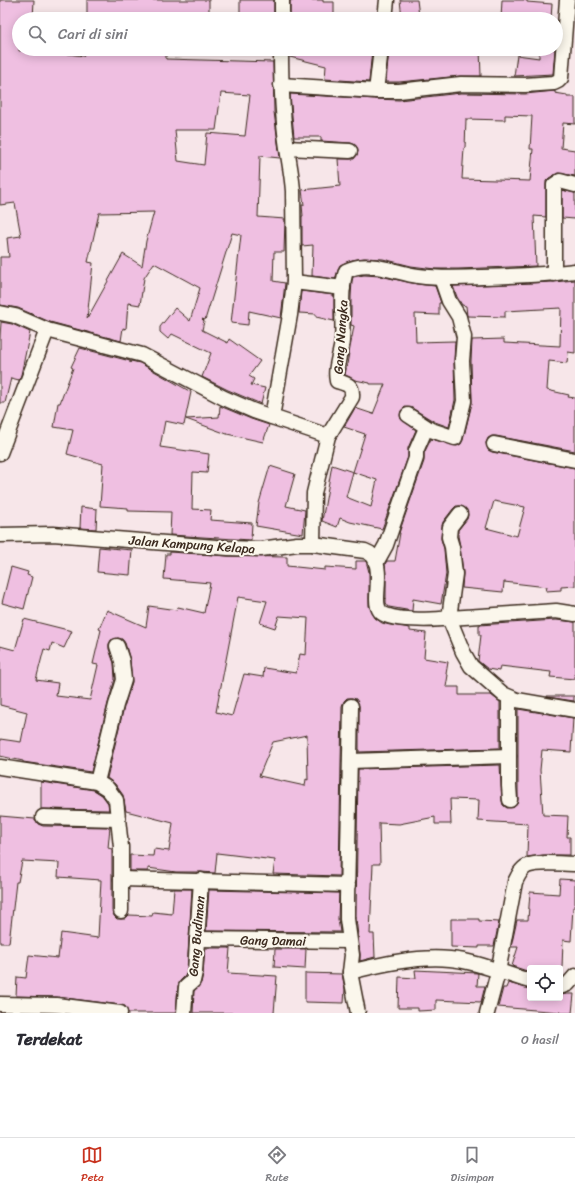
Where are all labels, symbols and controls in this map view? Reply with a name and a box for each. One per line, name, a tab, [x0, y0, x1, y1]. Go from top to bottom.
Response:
search box	[12, 12, 563, 56]
text: Cari di sini	[58, 21, 128, 47]
icon: search	[26, 23, 48, 45]
street label: Gang Nangka	[326, 299, 355, 375]
street label: Jalan Kampung Kelapa	[127, 529, 256, 560]
street label: Gang Budiman	[182, 895, 211, 977]
street label: Gang Damai	[240, 928, 307, 953]
map controls	[527, 965, 563, 1001]
button: locate	[527, 965, 563, 1001]
text: Terdekat	[16, 1024, 82, 1054]
text: 0 hasil	[521, 1028, 559, 1051]
tab: Peta	[81, 1144, 104, 1187]
tab: Rute	[266, 1144, 289, 1187]
tab: Disimpan	[451, 1144, 494, 1187]

